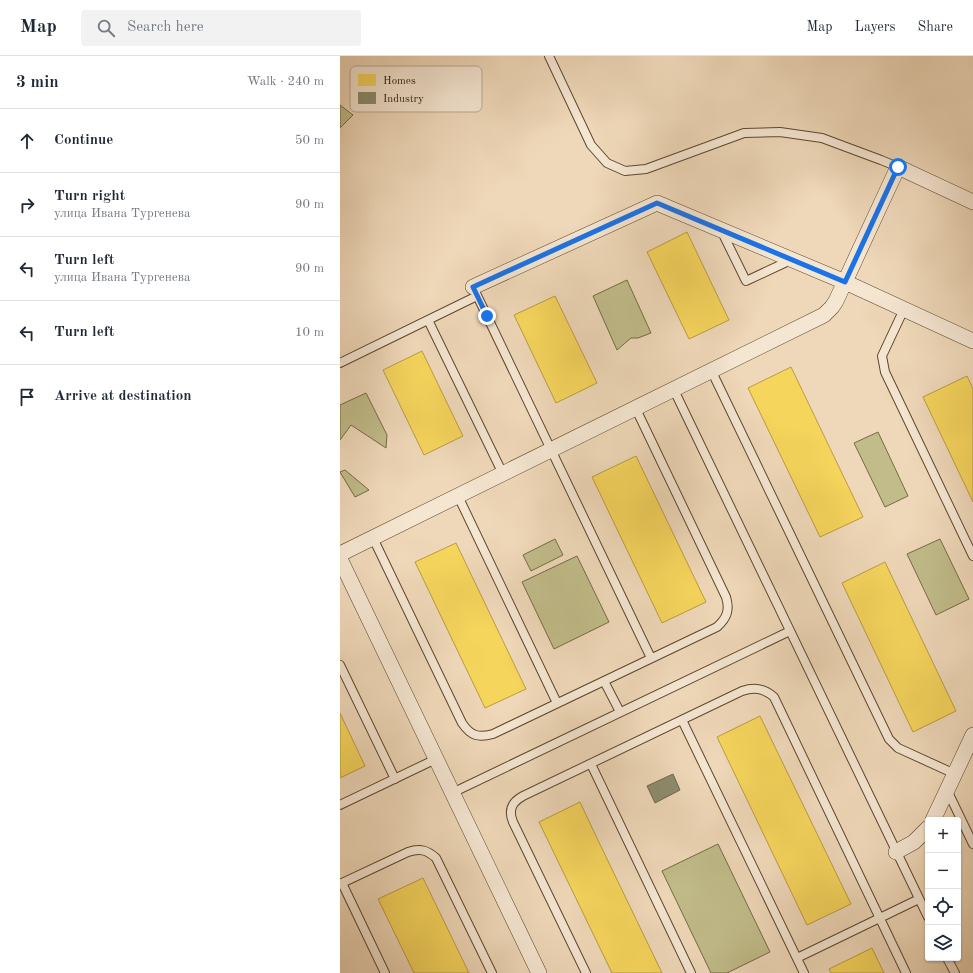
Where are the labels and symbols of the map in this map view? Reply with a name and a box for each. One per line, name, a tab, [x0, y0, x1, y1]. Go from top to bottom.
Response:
legend	[350, 66, 482, 112]
text: Homes	[383, 76, 416, 87]
text: Industry	[383, 94, 424, 105]
route start	[889, 158, 907, 176]
route end	[478, 307, 496, 325]

